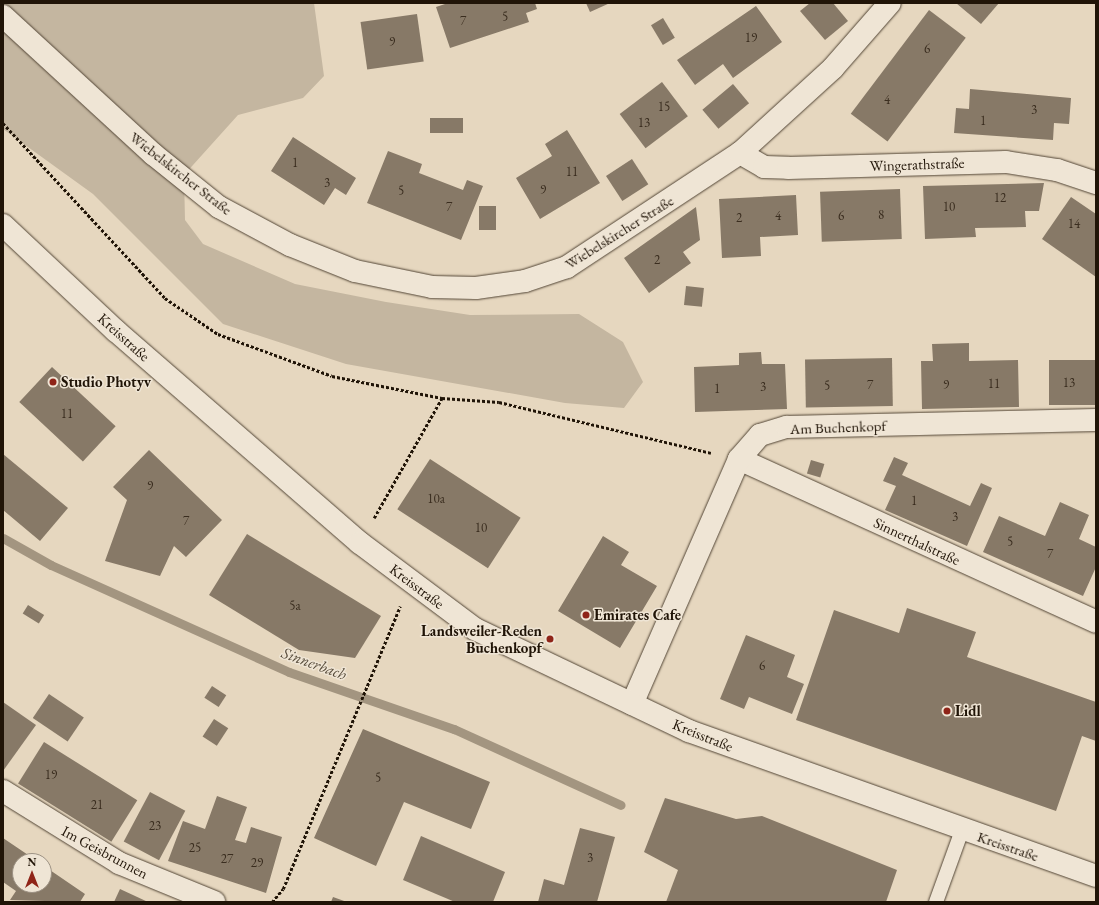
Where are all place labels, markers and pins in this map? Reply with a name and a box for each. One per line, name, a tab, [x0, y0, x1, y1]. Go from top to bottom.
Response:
place label: Studio Photyv	[61, 373, 151, 391]
marker: Studio Photyv	[48, 377, 58, 387]
place label: Emirates Cafe	[594, 606, 681, 624]
marker: Emirates Cafe	[581, 610, 591, 620]
place label: Landsweiler-Reden Buchenkopf	[421, 621, 542, 656]
marker: Landsweiler-Reden Buchenkopf	[545, 634, 555, 644]
place label: Lidl	[955, 702, 981, 720]
marker: Lidl	[942, 706, 952, 716]

